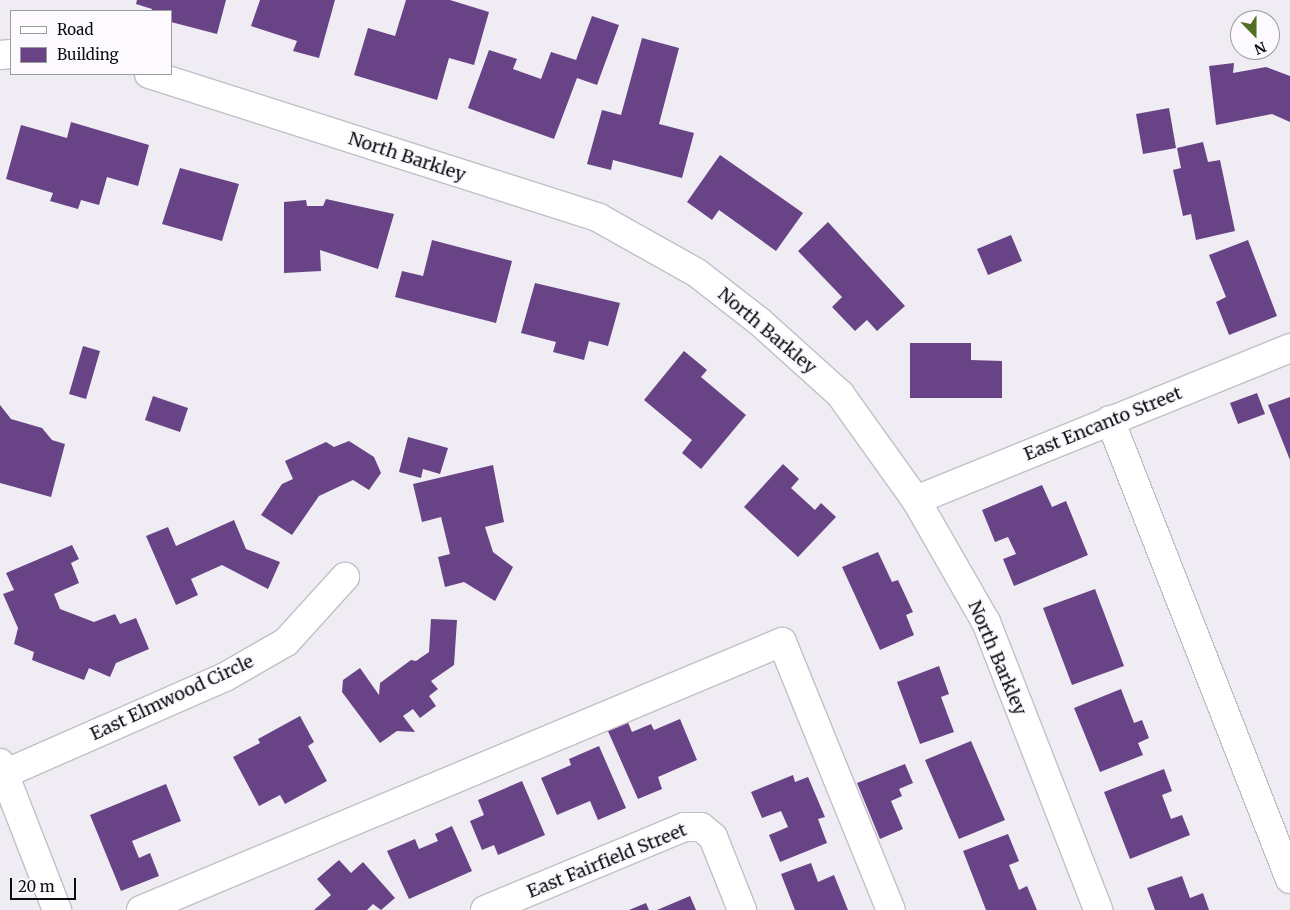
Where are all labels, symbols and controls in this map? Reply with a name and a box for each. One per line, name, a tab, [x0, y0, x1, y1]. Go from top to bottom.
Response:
legend	[10, 10, 172, 75]
north arrow	[1230, 10, 1280, 60]
text: Road	[57, 20, 93, 39]
text: N	[1252, 38, 1269, 58]
text: Building	[57, 45, 119, 64]
street label: North Barkley	[346, 128, 468, 186]
street label: North Barkley	[713, 283, 821, 379]
street label: East Encanto Street	[1021, 382, 1185, 466]
street label: North Barkley	[963, 598, 1031, 718]
street label: East Elmwood Circle	[87, 651, 257, 745]
street label: East Fairfield Street	[524, 819, 690, 903]
scale bar	[12, 868, 79, 900]
text: 20 m	[18, 877, 55, 896]

